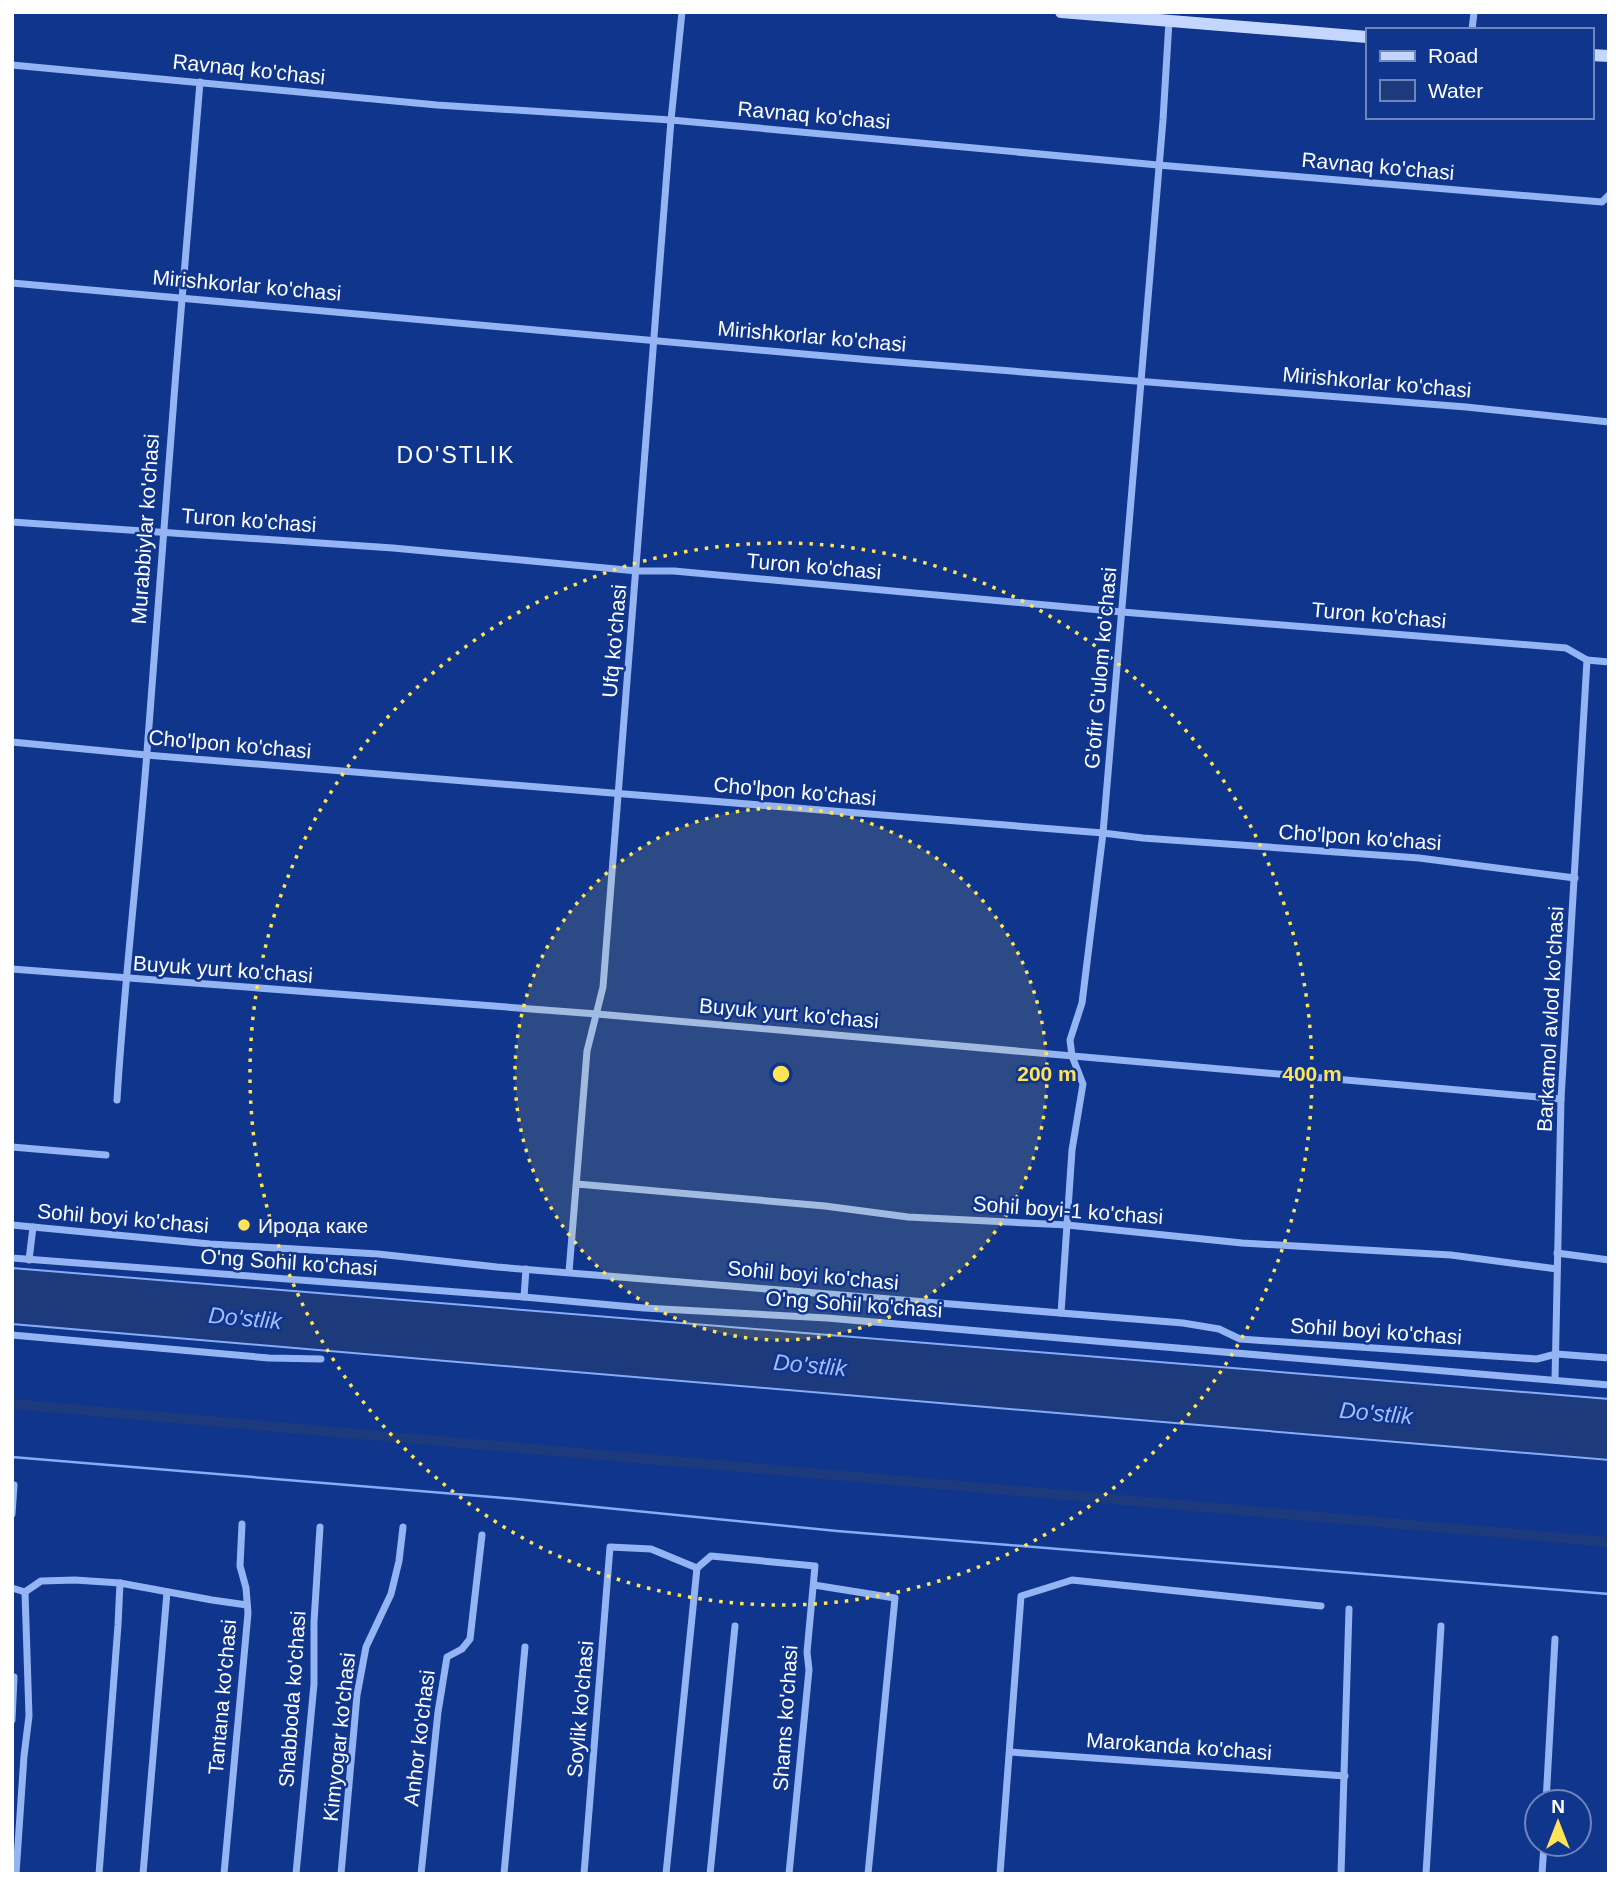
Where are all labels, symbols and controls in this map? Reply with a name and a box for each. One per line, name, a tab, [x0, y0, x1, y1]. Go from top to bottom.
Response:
legend	[1366, 28, 1593, 119]
text: Road	[1428, 44, 1478, 67]
street label: Ravnaq ko'chasi	[171, 50, 327, 88]
text: Water	[1428, 79, 1483, 102]
street label: Ravnaq ko'chasi	[737, 97, 891, 133]
street label: Ravnaq ko'chasi	[1301, 148, 1455, 184]
street label: Mirishkorlar ko'chasi	[152, 265, 342, 305]
street label: Mirishkorlar ko'chasi	[717, 316, 907, 356]
street label: Mirishkorlar ko'chasi	[1282, 362, 1472, 402]
street label: Murabbiylar ko'chasi	[127, 433, 163, 625]
district label: DO'STLIK	[397, 442, 515, 468]
street label: Turon ko'chasi	[181, 504, 317, 536]
street label: Turon ko'chasi	[746, 549, 882, 583]
street label: G'ofir G'ulom ko'chasi	[1080, 566, 1120, 770]
street label: Ufq ko'chasi	[598, 583, 630, 699]
street label: Turon ko'chasi	[1311, 598, 1447, 632]
street label: Cho'lpon ko'chasi	[148, 725, 312, 763]
street label: Cho'lpon ko'chasi	[713, 772, 877, 810]
street label: Cho'lpon ko'chasi	[1278, 820, 1442, 854]
street label: Barkamol avlod ko'chasi	[1533, 906, 1567, 1132]
street label: Buyuk yurt ko'chasi	[132, 951, 314, 987]
street label: Buyuk yurt ko'chasi	[698, 994, 880, 1032]
centre of rings	[769, 1062, 793, 1086]
text: 200 m	[1017, 1062, 1077, 1085]
text: 400 m	[1282, 1062, 1342, 1085]
street label: Sohil boyi-1 ko'chasi	[972, 1192, 1164, 1228]
street label: Sohil boyi ko'chasi	[36, 1199, 210, 1237]
place label: Ирода каке	[258, 1214, 368, 1237]
marker: Ирода каке	[236, 1217, 252, 1233]
street label: O'ng Sohil ko'chasi	[200, 1244, 378, 1280]
street label: Sohil boyi ko'chasi	[726, 1256, 900, 1294]
street label: O'ng Sohil ko'chasi	[765, 1286, 943, 1322]
water label: Do'stlik	[207, 1302, 284, 1334]
street label: Sohil boyi ko'chasi	[1289, 1314, 1463, 1348]
water label: Do'stlik	[772, 1349, 849, 1381]
water label: Do'stlik	[1338, 1397, 1415, 1429]
street label: Shabboda ko'chasi	[274, 1610, 310, 1788]
street label: Tantana ko'chasi	[204, 1618, 240, 1776]
street label: Soylik ko'chasi	[563, 1640, 597, 1778]
street label: Shams ko'chasi	[768, 1644, 802, 1792]
street label: Kimyogar ko'chasi	[319, 1651, 359, 1823]
street label: Anhor ko'chasi	[399, 1669, 439, 1807]
street label: Marokanda ko'chasi	[1085, 1728, 1273, 1764]
north arrow	[1523, 1788, 1593, 1858]
text: N	[1551, 1796, 1565, 1817]

